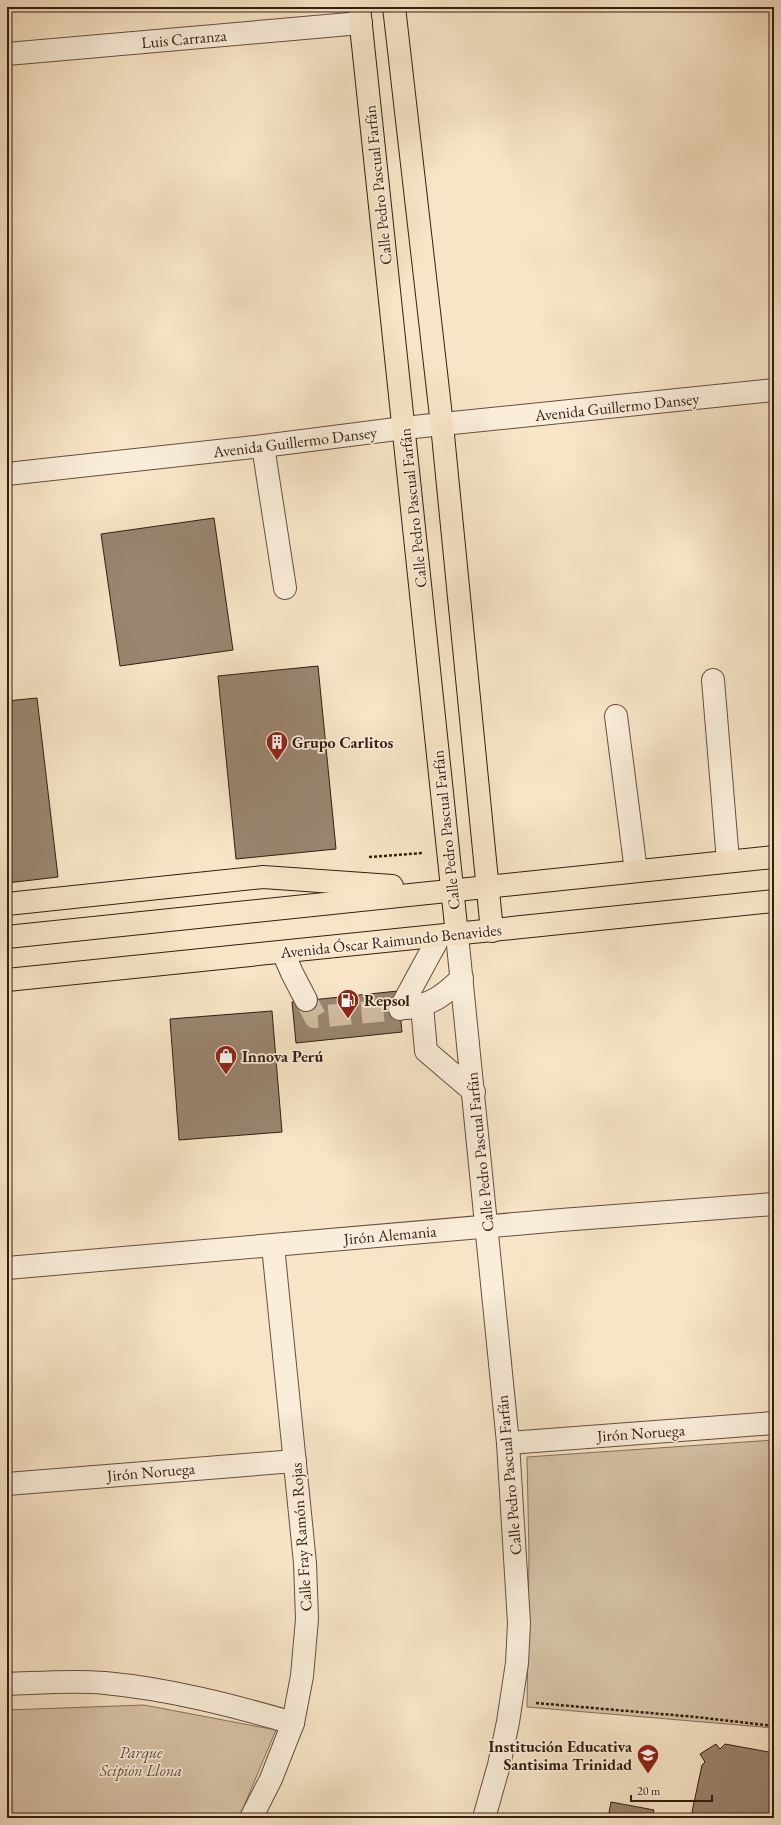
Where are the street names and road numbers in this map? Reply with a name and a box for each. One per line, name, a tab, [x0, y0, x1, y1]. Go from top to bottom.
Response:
street label: Luis Carranza	[140, 25, 228, 53]
street label: Calle Pedro Pascual Farfán	[359, 104, 397, 266]
street label: Avenida Guillermo Dansey	[533, 388, 701, 426]
street label: Avenida Guillermo Dansey	[211, 421, 379, 463]
street label: Calle Pedro Pascual Farfán	[394, 427, 432, 589]
street label: Calle Pedro Pascual Farfán	[427, 749, 465, 911]
street label: Avenida Óscar Raimundo Benavides	[278, 919, 503, 963]
street label: Calle Pedro Pascual Farfán	[461, 1071, 499, 1233]
street label: Jirón Alemania	[341, 1220, 438, 1250]
street label: Calle Pedro Pascual Farfán	[492, 1394, 526, 1556]
street label: Jirón Noruega	[594, 1419, 686, 1447]
street label: Jirón Noruega	[104, 1458, 196, 1486]
street label: Calle Fray Ramón Rojas	[285, 1462, 317, 1612]

